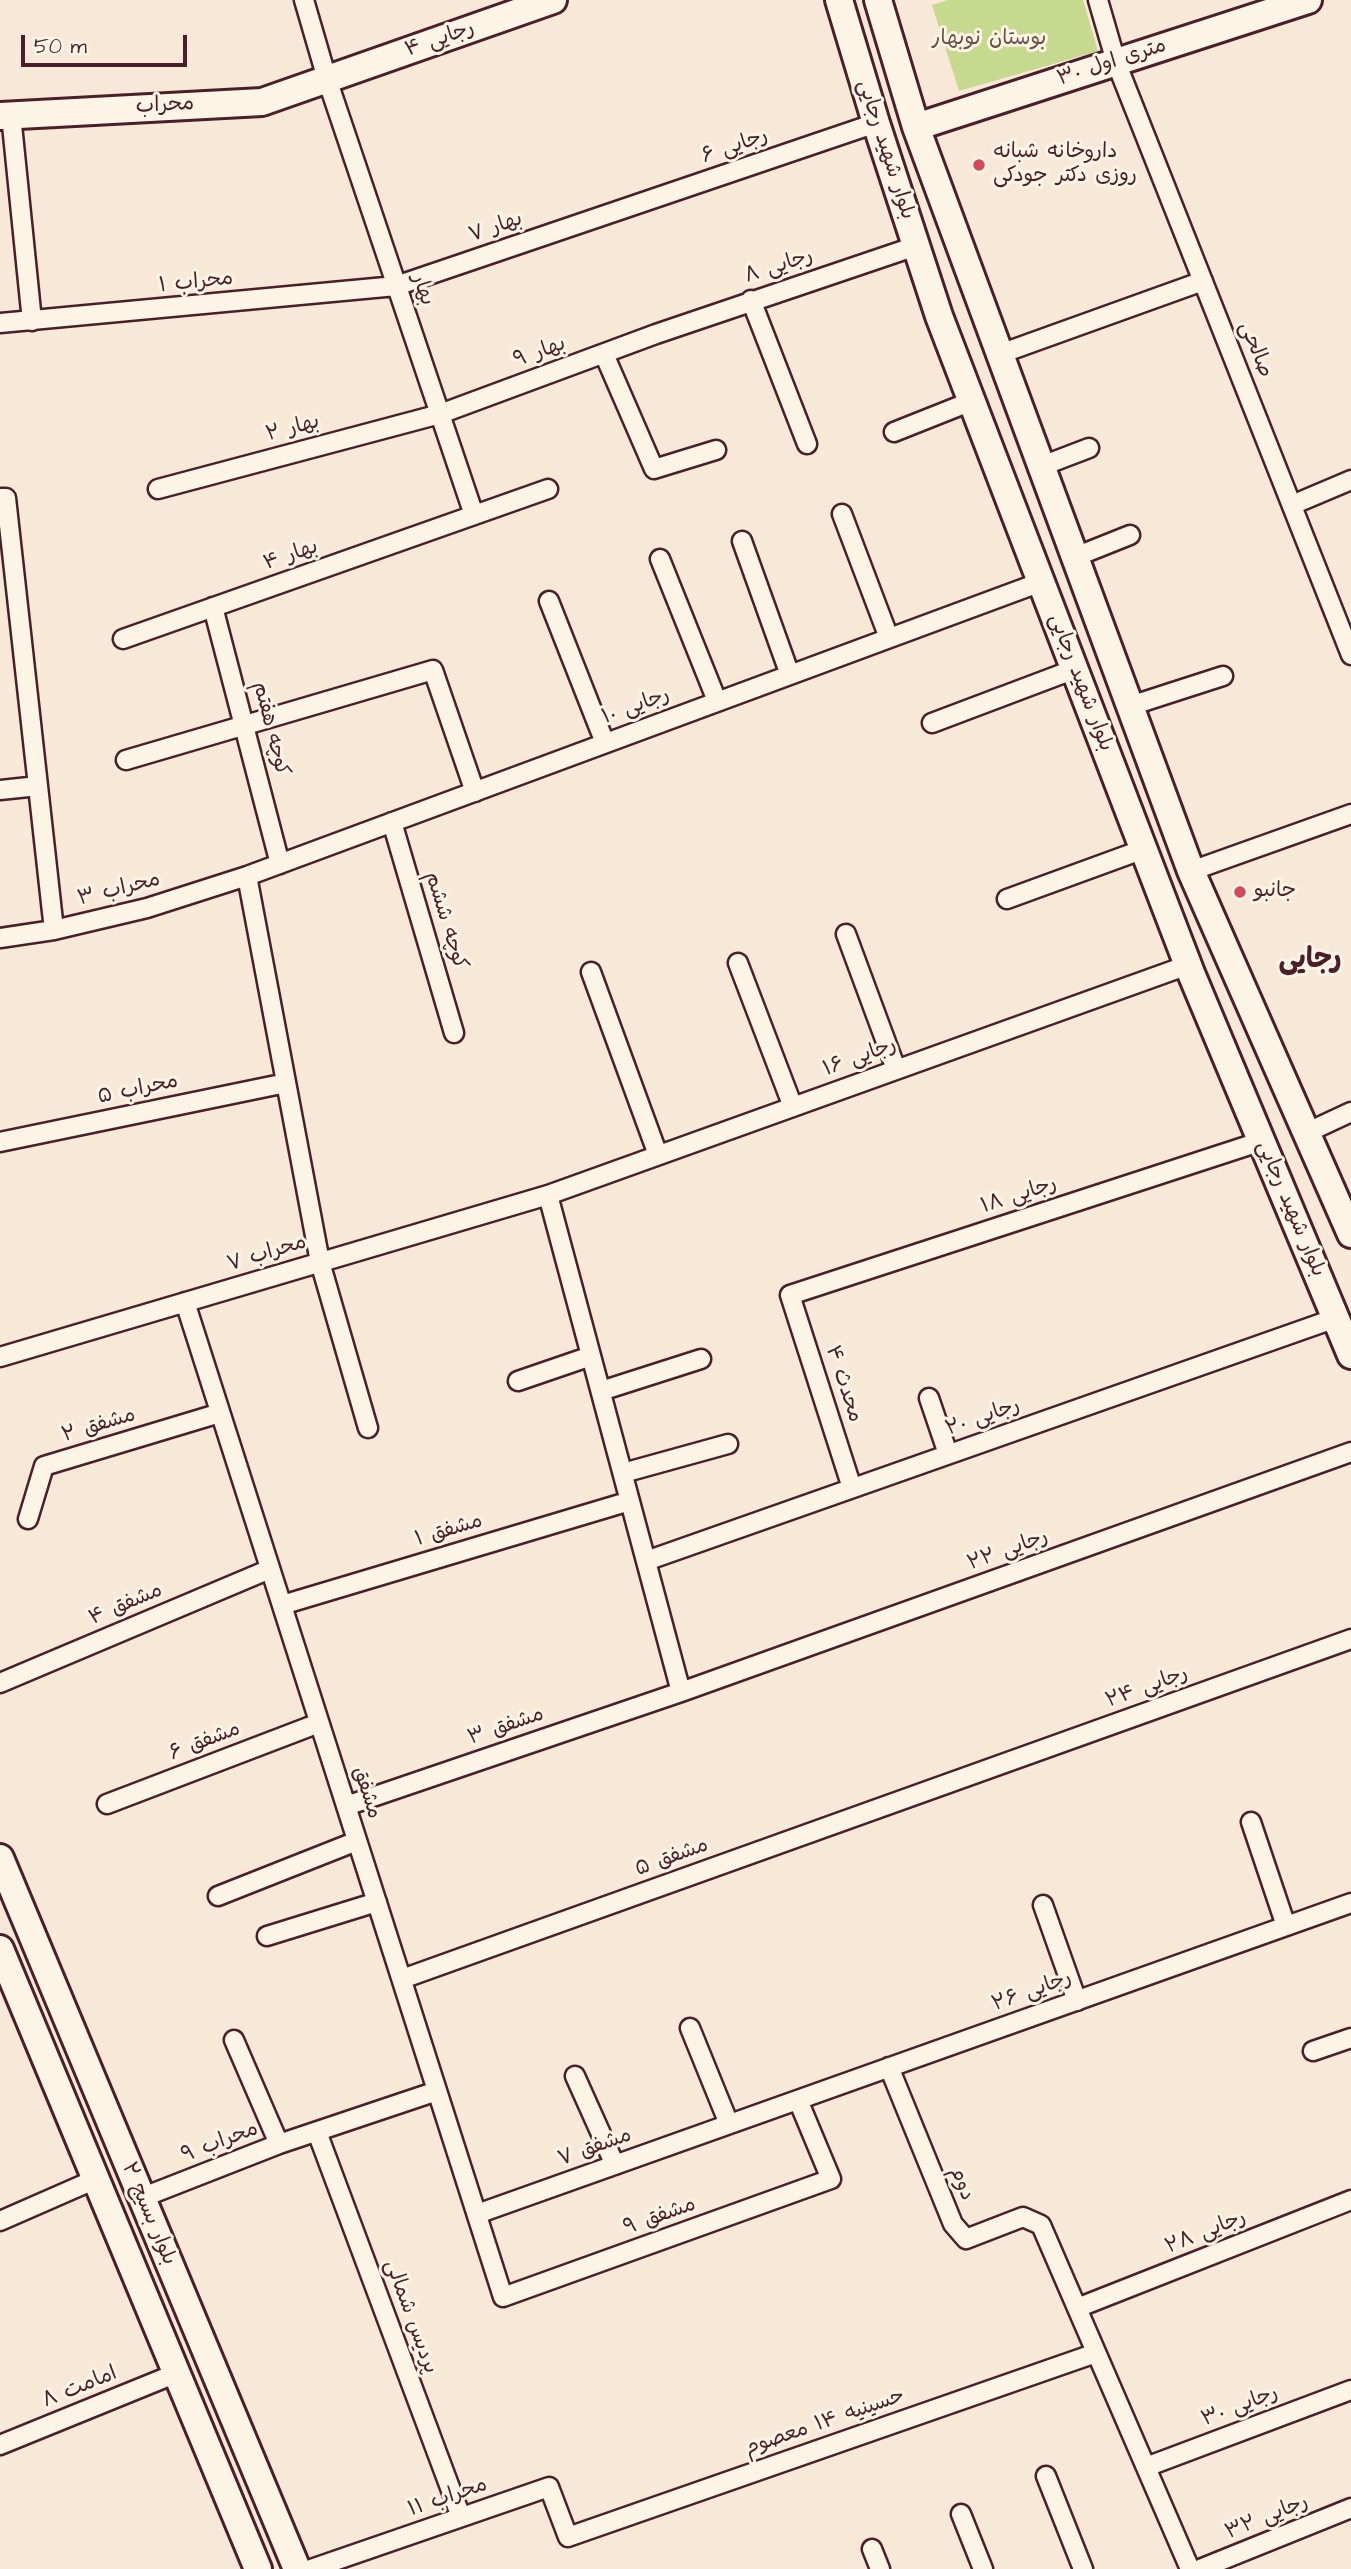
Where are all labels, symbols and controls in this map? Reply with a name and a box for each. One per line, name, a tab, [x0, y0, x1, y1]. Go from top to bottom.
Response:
street label: رجایی ۴	[402, 16, 478, 64]
scale bar	[24, 21, 191, 65]
park label: بوستان نوبهار	[932, 27, 1046, 53]
text: 50 m	[34, 32, 87, 61]
street label: ۳۰ متری اول	[1054, 34, 1170, 92]
street label: بلوار شهید رجایی	[851, 77, 919, 223]
street label: محراب	[135, 92, 195, 120]
street label: رجایی ۶	[698, 124, 772, 170]
place label: داروخانه شبانه روزی دکتر جودکی	[993, 140, 1137, 190]
marker: داروخانه شبانه روزی دکتر جودکی	[971, 157, 987, 173]
street label: بهار ۷	[466, 207, 526, 249]
street label: رجایی ۸	[742, 244, 816, 290]
street label: محراب ۱	[158, 267, 234, 299]
street label: بهار	[405, 271, 439, 309]
street label: صالحی	[1232, 318, 1278, 382]
street label: بهار ۹	[511, 332, 569, 374]
street label: بهار ۲	[263, 410, 323, 448]
street label: بهار ۴	[260, 535, 322, 577]
street label: بلوار شهید رجایی	[1042, 611, 1118, 755]
street label: کوچه هفتم	[246, 679, 294, 779]
street label: رجایی ۱۰	[599, 683, 673, 731]
street label: محراب ۳	[75, 868, 163, 912]
street label: کوچه ششم	[418, 869, 472, 973]
place label: جانبو	[1254, 879, 1296, 905]
marker: جانبو	[1232, 884, 1248, 900]
district label: رجایی	[1278, 944, 1342, 978]
street label: رجایی ۱۶	[820, 1033, 900, 1083]
street label: محراب ۵	[96, 1069, 180, 1111]
street label: بلوار شهید رجایی	[1250, 1137, 1330, 1281]
street label: رجایی ۱۸	[978, 1172, 1060, 1220]
street label: محراب ۷	[224, 1230, 310, 1278]
street label: محدث ۴	[819, 1342, 867, 1426]
street label: رجایی ۲۰	[943, 1394, 1023, 1442]
street label: مشفق ۲	[59, 1403, 139, 1449]
street label: مشفق ۱	[412, 1509, 486, 1553]
street label: رجایی ۲۲	[964, 1525, 1052, 1577]
street label: مشفق ۴	[85, 1578, 167, 1632]
street label: رجایی ۲۴	[1102, 1661, 1192, 1715]
street label: مشفق ۳	[465, 1702, 547, 1752]
street label: مشفق ۶	[166, 1717, 244, 1767]
street label: مشفق	[346, 1764, 386, 1822]
street label: مشفق ۵	[632, 1833, 712, 1883]
street label: رجایی ۲۶	[989, 1966, 1075, 2018]
street label: محراب ۹	[178, 2117, 262, 2169]
street label: مشفق ۷	[555, 2123, 635, 2173]
street label: بلوار بسیج ۲	[115, 2159, 181, 2269]
street label: دوم	[943, 2163, 979, 2205]
street label: مشفق ۹	[621, 2192, 699, 2242]
street label: رجایی ۲۸	[1162, 2205, 1250, 2261]
street label: پردیس شمالی	[378, 2257, 442, 2377]
street label: امامت ۸	[39, 2362, 121, 2414]
street label: رجایی ۳۰	[1198, 2381, 1282, 2433]
street label: حسینیه ۱۴ معصوم	[742, 2384, 908, 2462]
street label: محراب ۱۱	[405, 2473, 491, 2523]
street label: رجایی ۳۲	[1222, 2490, 1312, 2546]

